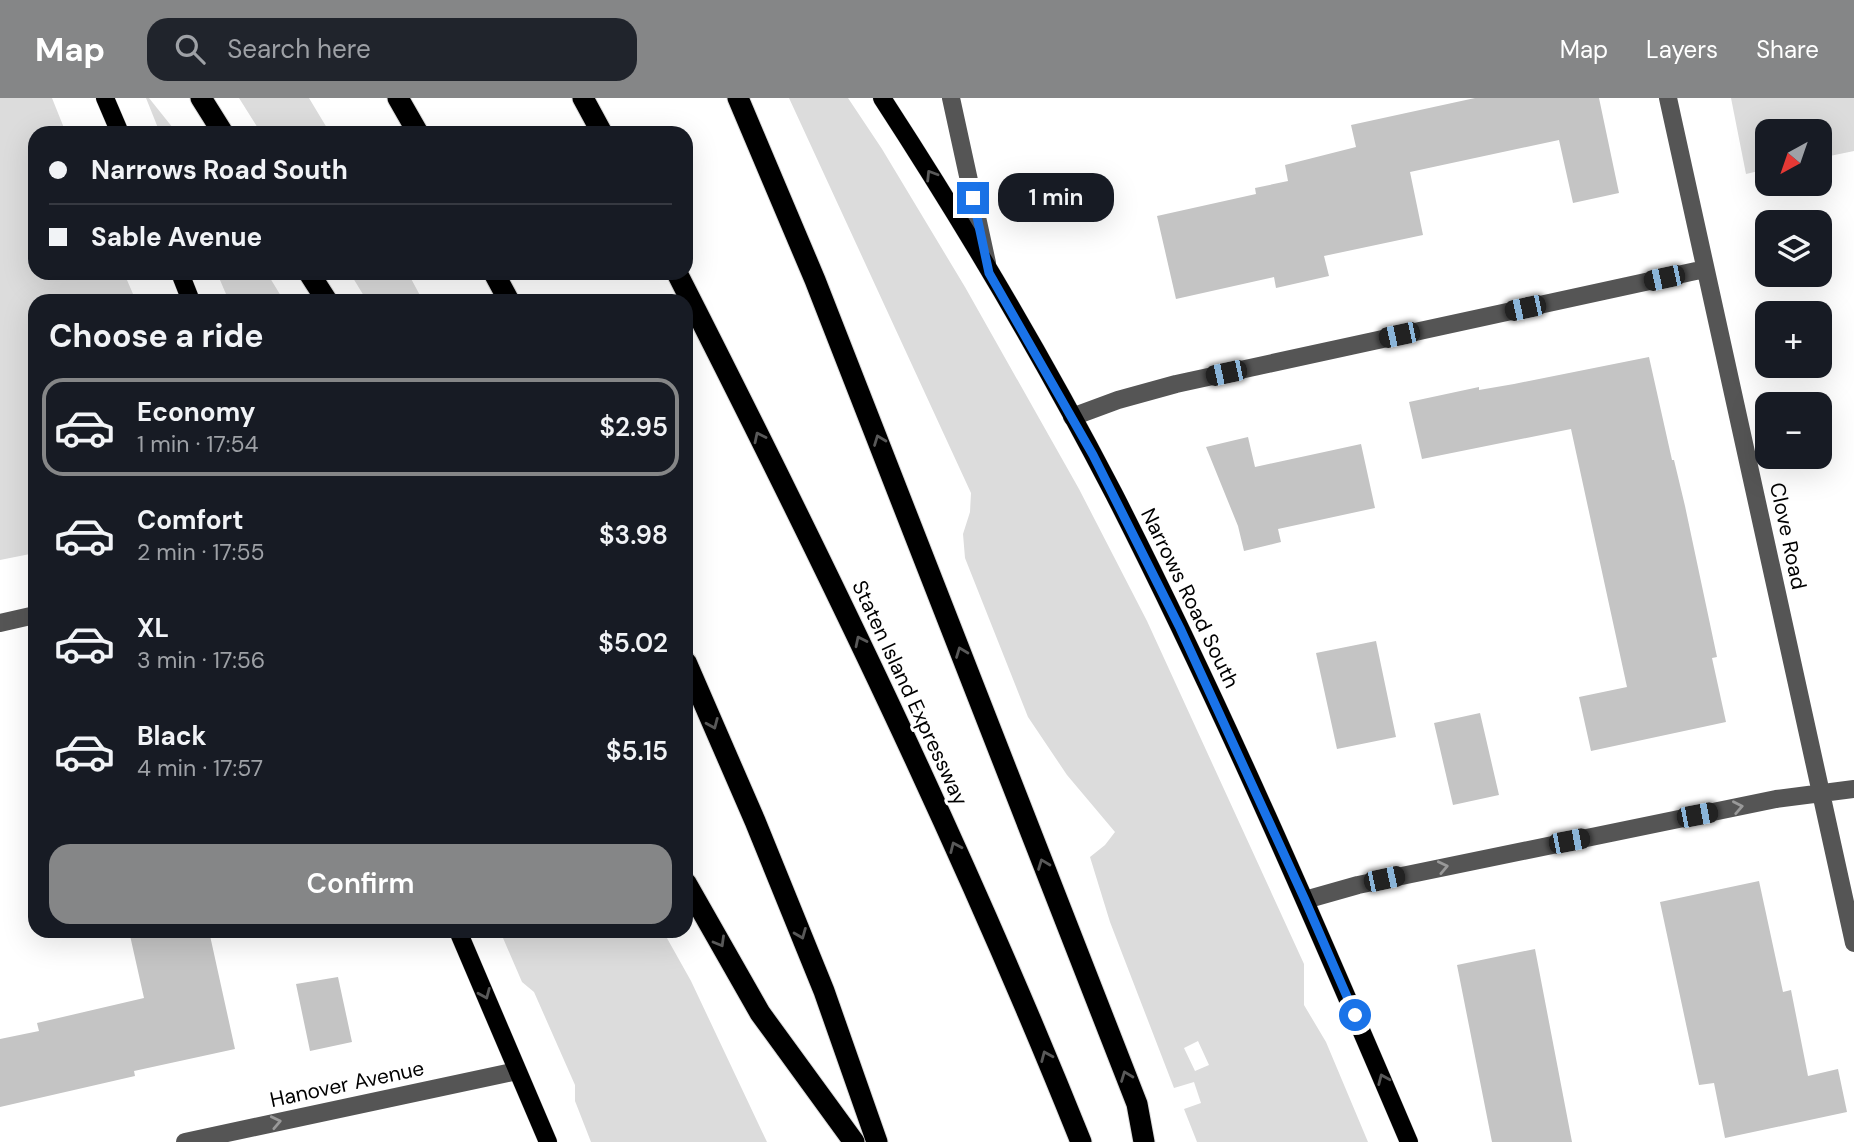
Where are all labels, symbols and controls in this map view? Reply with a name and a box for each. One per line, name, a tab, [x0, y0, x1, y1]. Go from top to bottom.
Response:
search box	[147, 18, 637, 81]
text: Map	[35, 28, 105, 71]
icon: search	[171, 30, 209, 68]
text: Search here	[227, 32, 371, 66]
text: Map	[1560, 34, 1608, 65]
text: Layers	[1646, 34, 1718, 65]
text: Share	[1756, 34, 1819, 65]
north arrow	[1755, 119, 1832, 196]
map controls	[1755, 119, 1832, 469]
text: Narrows Road South	[91, 153, 348, 187]
one-way arrow	[926, 170, 939, 183]
callout: 1 min	[998, 174, 1113, 222]
route end	[957, 182, 989, 214]
text: 1 min	[1029, 182, 1083, 212]
button: layers	[1755, 210, 1832, 287]
text: Sable Avenue	[91, 220, 262, 254]
car	[1642, 263, 1687, 293]
car	[1503, 293, 1548, 323]
button: +	[1755, 301, 1832, 378]
text: Choose a ride	[49, 315, 264, 357]
car	[1377, 320, 1422, 350]
car	[1204, 358, 1249, 388]
button: −	[1755, 392, 1832, 469]
text: Economy	[137, 395, 255, 429]
icon: car	[53, 396, 116, 459]
text: $2.95	[600, 410, 668, 444]
text: 1 min · 17:54	[137, 429, 258, 459]
one-way arrow	[753, 432, 767, 444]
one-way arrow	[873, 435, 887, 447]
street label: Clove Road	[1763, 480, 1813, 592]
text: Comfort	[137, 503, 243, 537]
street label: Narrows Road South	[1134, 503, 1246, 693]
icon: car	[53, 504, 116, 567]
text: $3.98	[599, 518, 668, 552]
text: 2 min · 17:55	[137, 537, 265, 567]
street label: Staten Island Expressway	[845, 576, 975, 810]
text: XL	[137, 611, 169, 645]
icon: car	[53, 612, 116, 675]
text: $5.02	[598, 626, 668, 660]
one-way arrow	[854, 636, 868, 648]
text: 3 min · 17:56	[137, 645, 265, 675]
one-way arrow	[955, 647, 969, 659]
one-way arrow	[705, 717, 719, 730]
text: Black	[137, 719, 207, 753]
icon: car	[53, 720, 116, 783]
text: $5.15	[606, 734, 668, 768]
text: 4 min · 17:57	[137, 753, 263, 783]
one-way arrow	[1732, 800, 1744, 815]
car	[1675, 801, 1720, 829]
car	[1547, 827, 1592, 855]
one-way arrow	[949, 842, 963, 855]
button: Confirm	[49, 844, 672, 924]
one-way arrow	[1038, 859, 1052, 871]
one-way arrow	[1437, 861, 1449, 876]
car	[1362, 864, 1407, 894]
one-way arrow	[793, 927, 807, 940]
one-way arrow	[712, 934, 725, 947]
one-way arrow	[477, 987, 491, 999]
route start	[1339, 999, 1371, 1031]
one-way arrow	[1040, 1051, 1054, 1063]
street label: Hanover Avenue	[267, 1054, 427, 1114]
one-way arrow	[1120, 1071, 1134, 1083]
one-way arrow	[1377, 1074, 1391, 1086]
one-way arrow	[270, 1116, 282, 1131]

